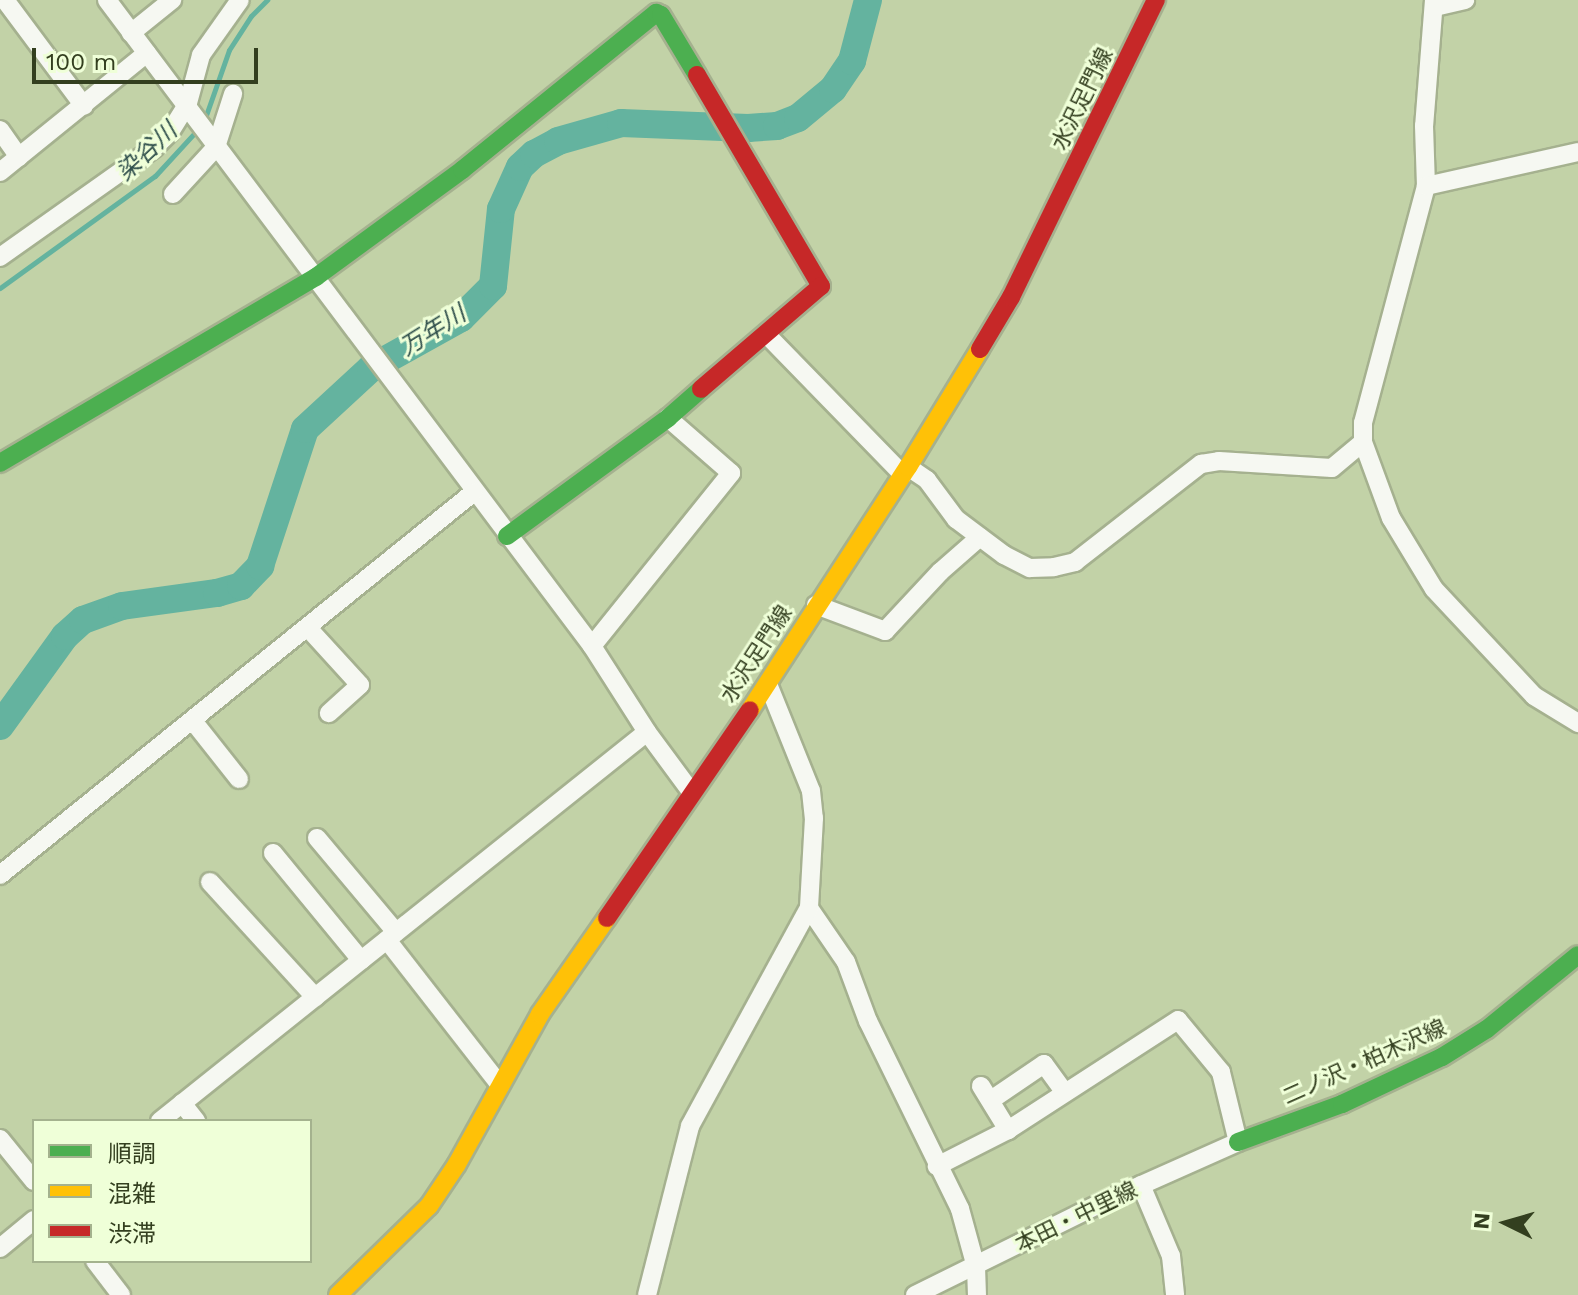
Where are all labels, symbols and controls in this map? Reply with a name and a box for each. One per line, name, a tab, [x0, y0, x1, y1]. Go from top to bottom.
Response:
scale bar	[36, 32, 262, 82]
street label: 水沢足門線	[1046, 44, 1118, 154]
text: 100 m	[46, 48, 116, 76]
water label: 染谷川	[111, 117, 183, 187]
water label: 万年川	[395, 300, 471, 362]
street label: 水沢足門線	[715, 601, 797, 707]
street label: 二ノ沢・柏木沢線	[1278, 1014, 1450, 1110]
legend	[32, 1119, 312, 1263]
text: 順調	[108, 1140, 156, 1168]
street label: 本田・中里線	[1011, 1176, 1141, 1258]
text: 混雑	[108, 1180, 156, 1208]
north arrow	[1466, 1183, 1546, 1263]
text: N	[1468, 1212, 1495, 1230]
text: 渋滞	[108, 1220, 156, 1248]

